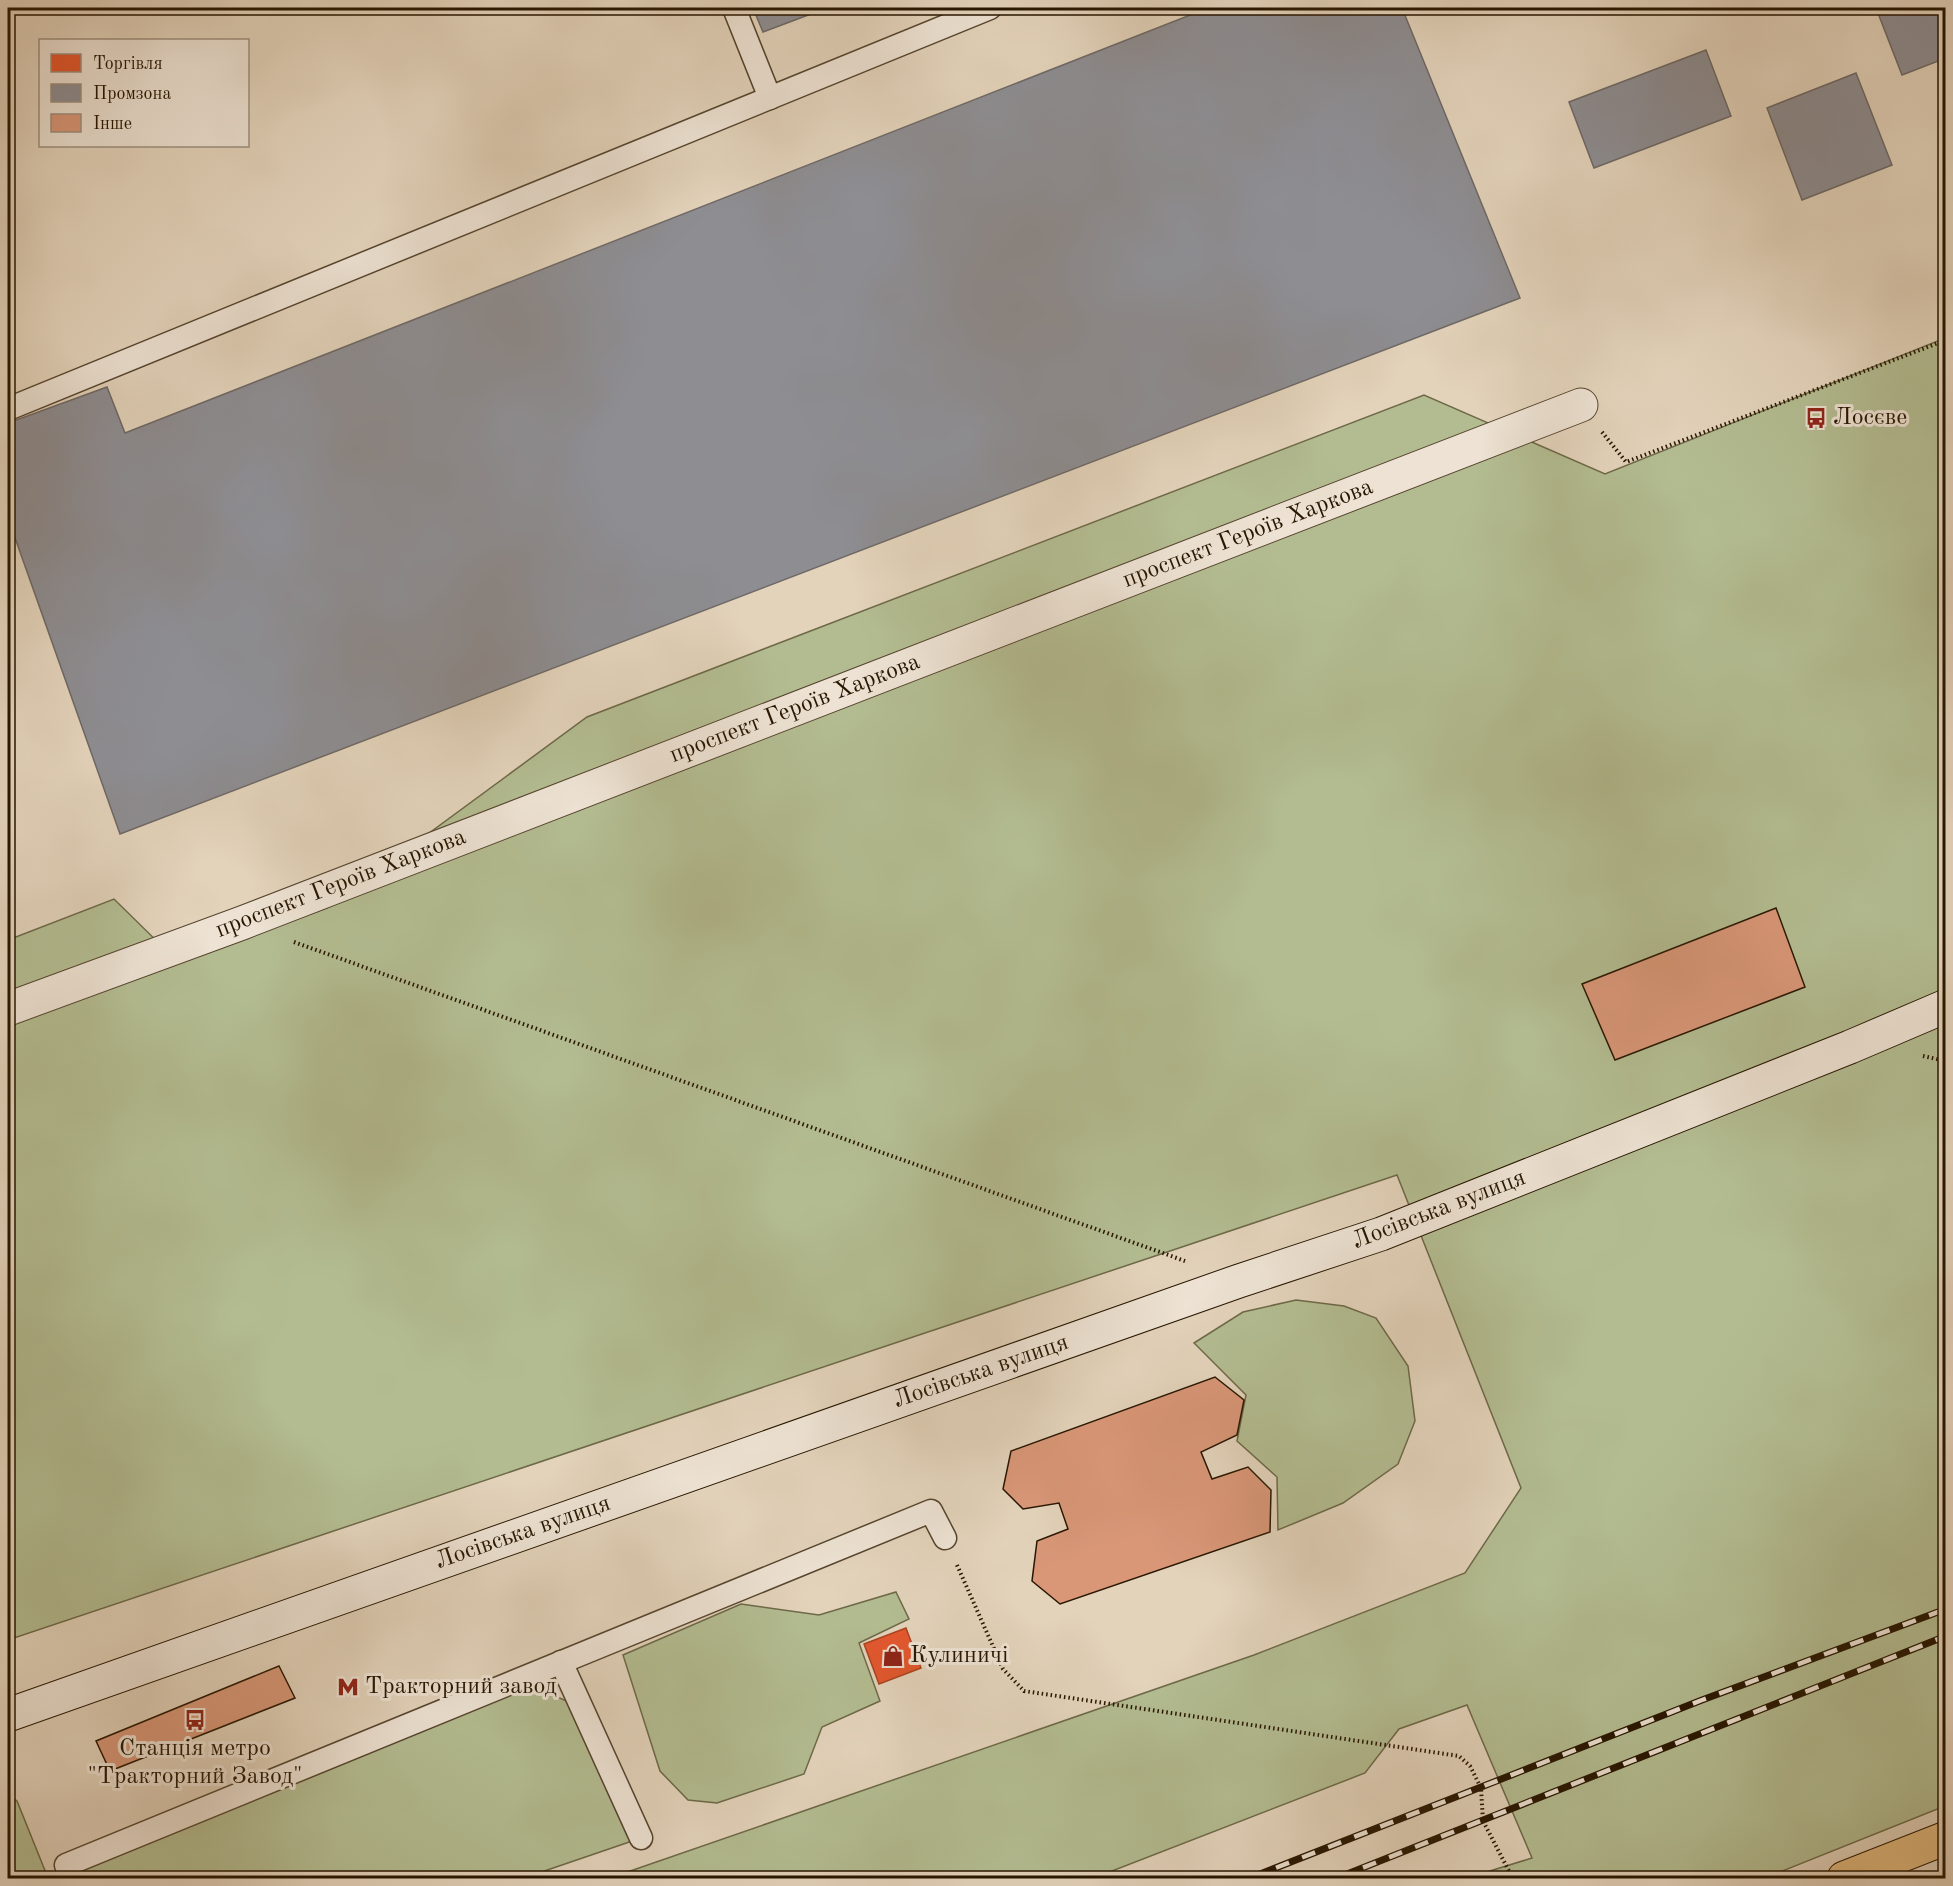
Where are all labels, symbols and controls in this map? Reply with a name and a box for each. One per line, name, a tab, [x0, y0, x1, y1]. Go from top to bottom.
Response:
legend	[39, 39, 249, 147]
text: Торгівля	[93, 55, 163, 73]
text: Промзона	[93, 85, 171, 103]
text: Інше	[93, 115, 132, 133]
bus stop icon: Лосєве	[1804, 406, 1828, 430]
place label: Лосєве	[1833, 406, 1907, 430]
street label: проспект Героїв Харкова	[1119, 475, 1377, 593]
street label: проспект Героїв Харкова	[666, 650, 924, 768]
street label: проспект Героїв Харкова	[212, 825, 470, 943]
street label: Лосівська вулиця	[1349, 1166, 1529, 1254]
street label: Лосівська вулиця	[890, 1331, 1072, 1413]
street label: Лосівська вулиця	[432, 1492, 614, 1574]
shop icon: Кулиничі	[881, 1644, 905, 1668]
place label: Кулиничі	[910, 1644, 1008, 1668]
metro station icon: Тракторний завод	[336, 1675, 360, 1699]
place label: Тракторний завод	[365, 1675, 557, 1699]
bus stop icon: Станція метро "Тракторний Завод"	[183, 1708, 207, 1732]
place label: Станція метро "Тракторний Завод"	[87, 1737, 303, 1789]

